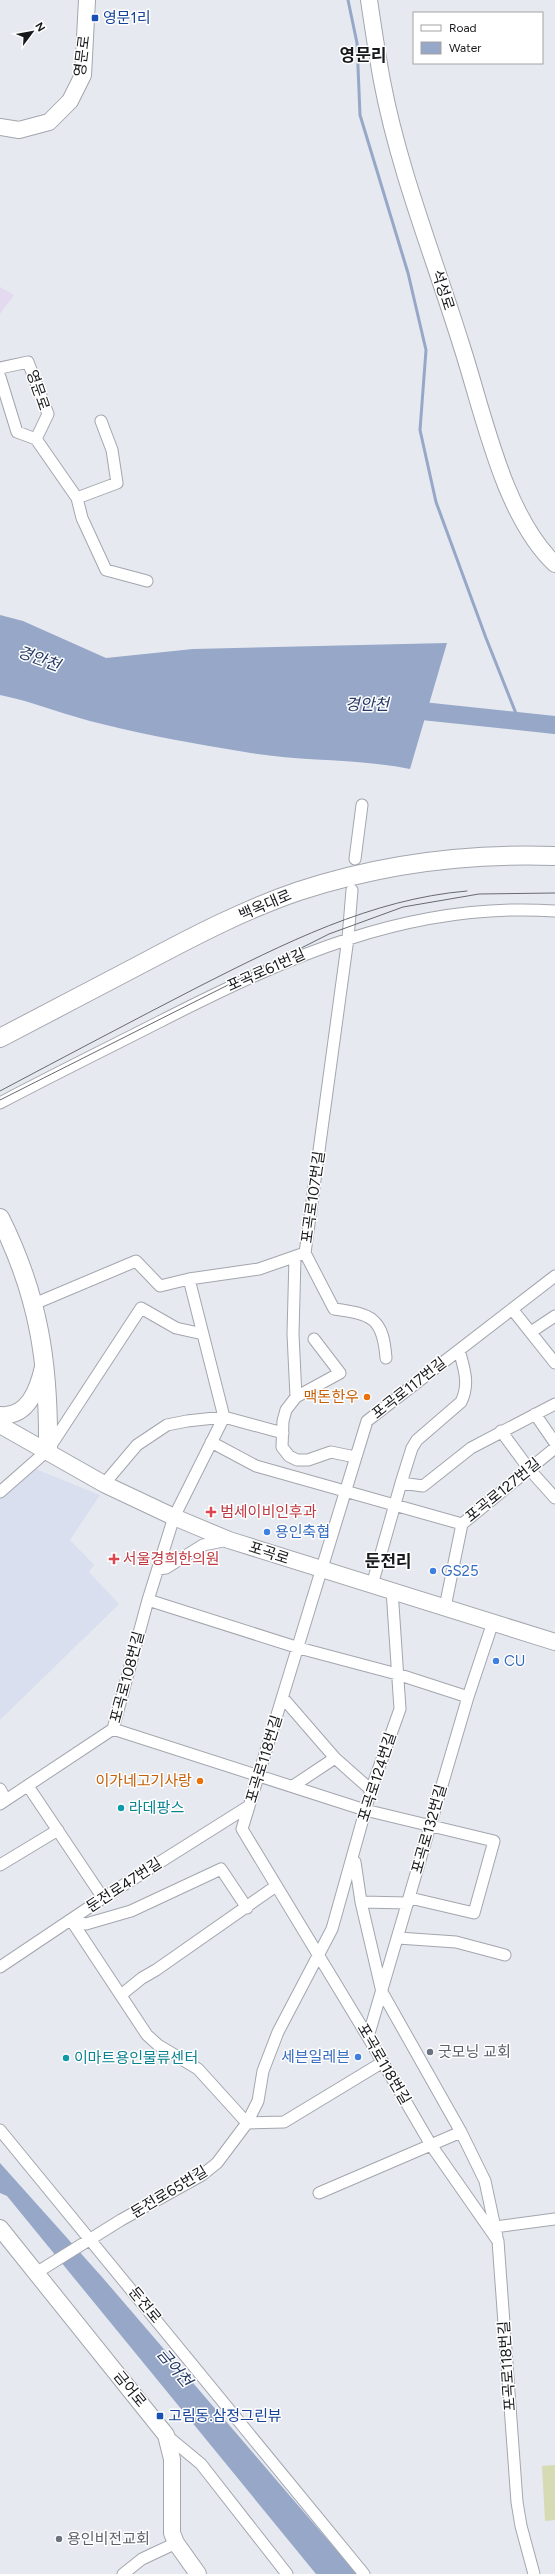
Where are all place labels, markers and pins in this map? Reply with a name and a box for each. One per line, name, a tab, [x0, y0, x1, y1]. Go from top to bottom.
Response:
place label: 영문1리	[103, 9, 151, 27]
marker: 영문1리	[90, 13, 100, 23]
place label: 맥돈한우	[304, 1388, 359, 1406]
marker: 맥돈한우	[362, 1392, 372, 1402]
place label: 범세이비인후과	[220, 1503, 317, 1521]
marker: 범세이비인후과	[205, 1506, 217, 1518]
place label: 용인축협	[275, 1523, 330, 1541]
marker: 용인축협	[262, 1527, 272, 1537]
place label: 서울경희한의원	[123, 1550, 220, 1568]
marker: 서울경희한의원	[108, 1553, 120, 1565]
place label: GS25	[441, 1562, 479, 1580]
marker: GS25	[428, 1566, 438, 1576]
place label: CU	[504, 1652, 525, 1670]
marker: CU	[491, 1656, 501, 1666]
place label: 이가네고기사랑	[95, 1772, 192, 1790]
marker: 이가네고기사랑	[195, 1776, 205, 1786]
place label: 라데팡스	[129, 1799, 184, 1817]
marker: 라데팡스	[116, 1803, 126, 1813]
place label: 굿모닝 교회	[438, 2043, 511, 2061]
marker: 굿모닝 교회	[425, 2047, 435, 2057]
place label: 세븐일레븐	[281, 2048, 350, 2066]
place label: 이마트용인물류센터	[74, 2049, 198, 2067]
marker: 세븐일레븐	[353, 2052, 363, 2062]
marker: 이마트용인물류센터	[61, 2053, 71, 2063]
place label: 고림동.삼정그린뷰	[168, 2407, 282, 2425]
marker: 고림동.삼정그린뷰	[155, 2411, 165, 2421]
place label: 용인비전교회	[67, 2530, 150, 2548]
marker: 용인비전교회	[54, 2534, 64, 2544]

